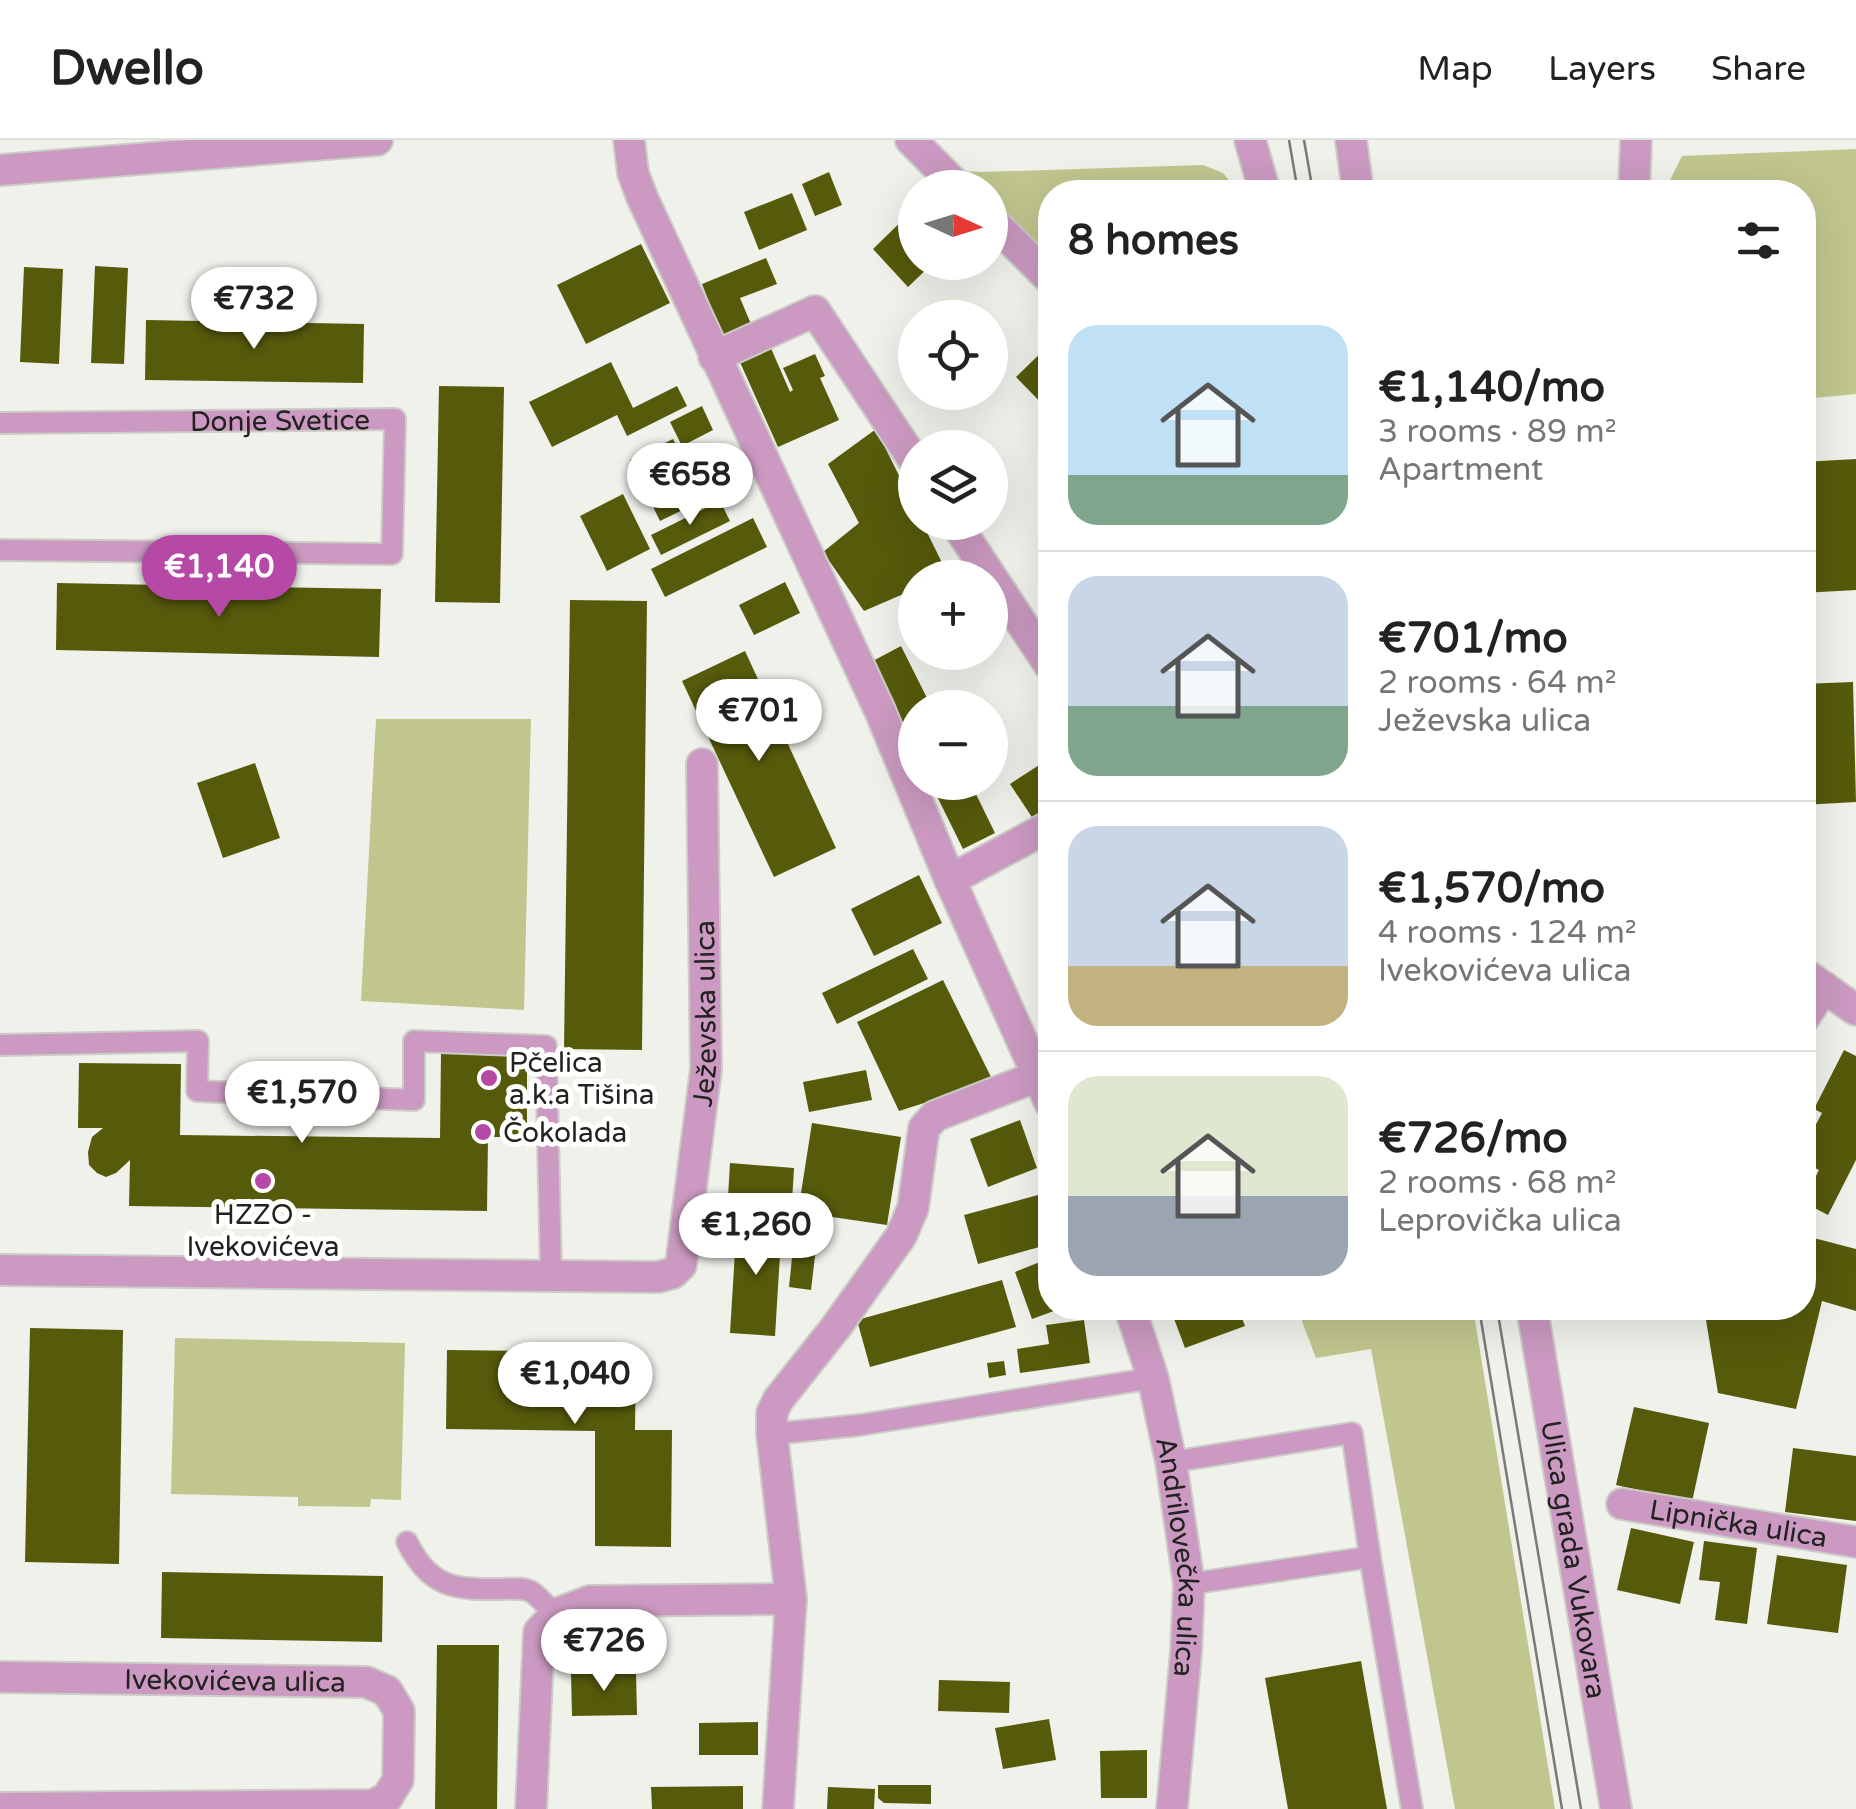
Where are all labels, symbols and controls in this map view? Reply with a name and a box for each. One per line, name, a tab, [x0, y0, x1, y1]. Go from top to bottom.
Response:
text: Dwello	[50, 40, 204, 98]
text: Map	[1417, 48, 1493, 90]
text: Layers	[1548, 48, 1656, 90]
text: Share	[1711, 48, 1806, 90]
north arrow	[898, 170, 1008, 280]
map controls	[898, 170, 1008, 800]
icon: filters	[1731, 213, 1786, 268]
text: 8 homes	[1068, 215, 1239, 266]
pin: €732	[195, 267, 313, 352]
text: €732	[213, 280, 295, 318]
button: locate	[898, 300, 1008, 410]
text: €1,140/mo	[1378, 362, 1605, 413]
icon: home	[1148, 365, 1268, 485]
street label: Donje Svetice	[190, 403, 370, 439]
text: 3 rooms · 89 m²	[1378, 413, 1617, 451]
button: layers	[898, 430, 1008, 540]
pin: €658	[631, 443, 749, 528]
text: Apartment	[1378, 451, 1543, 489]
text: €658	[649, 456, 731, 494]
pin: €1,140	[138, 535, 300, 620]
text: €1,140	[164, 548, 274, 586]
button: +	[898, 560, 1008, 670]
text: €701/mo	[1378, 613, 1568, 664]
icon: home	[1148, 616, 1268, 736]
text: 2 rooms · 64 m²	[1378, 664, 1617, 702]
pin: €701	[700, 679, 818, 764]
button: −	[898, 690, 1008, 800]
text: €701	[718, 692, 800, 730]
text: Ježevska ulica	[1378, 702, 1591, 740]
text: €1,570/mo	[1378, 863, 1605, 914]
icon: home	[1148, 866, 1268, 986]
text: 4 rooms · 124 m²	[1378, 914, 1637, 952]
street label: Ježevska ulica	[685, 920, 725, 1109]
text: Ivekovićeva ulica	[1378, 952, 1631, 990]
place label: Pčelica a.k.a Tišina	[509, 1046, 655, 1112]
pin: €1,570	[221, 1061, 383, 1146]
marker: Pčelica a.k.a Tišina	[478, 1067, 500, 1089]
text: €1,570	[247, 1074, 357, 1112]
text: €726/mo	[1378, 1113, 1568, 1164]
place label: Čokolada	[503, 1116, 627, 1150]
icon: home	[1148, 1116, 1268, 1236]
marker: Čokolada	[472, 1121, 494, 1143]
text: 2 rooms · 68 m²	[1378, 1164, 1617, 1202]
marker: HZZO - Ivekovićeva	[252, 1170, 274, 1192]
pin: €1,260	[675, 1193, 837, 1278]
place label: HZZO - Ivekovićeva	[187, 1198, 339, 1264]
text: Leprovička ulica	[1378, 1202, 1622, 1240]
text: €1,260	[701, 1206, 811, 1244]
pin: €1,040	[494, 1342, 656, 1427]
text: €1,040	[520, 1355, 630, 1393]
street label: Ulica grada Vukovara	[1533, 1418, 1613, 1701]
street label: Andrilovečka ulica	[1148, 1434, 1205, 1678]
street label: Lipnička ulica	[1647, 1493, 1830, 1555]
pin: €726	[545, 1609, 663, 1694]
text: €726	[563, 1622, 645, 1660]
street label: Ivekovićeva ulica	[124, 1663, 346, 1700]

